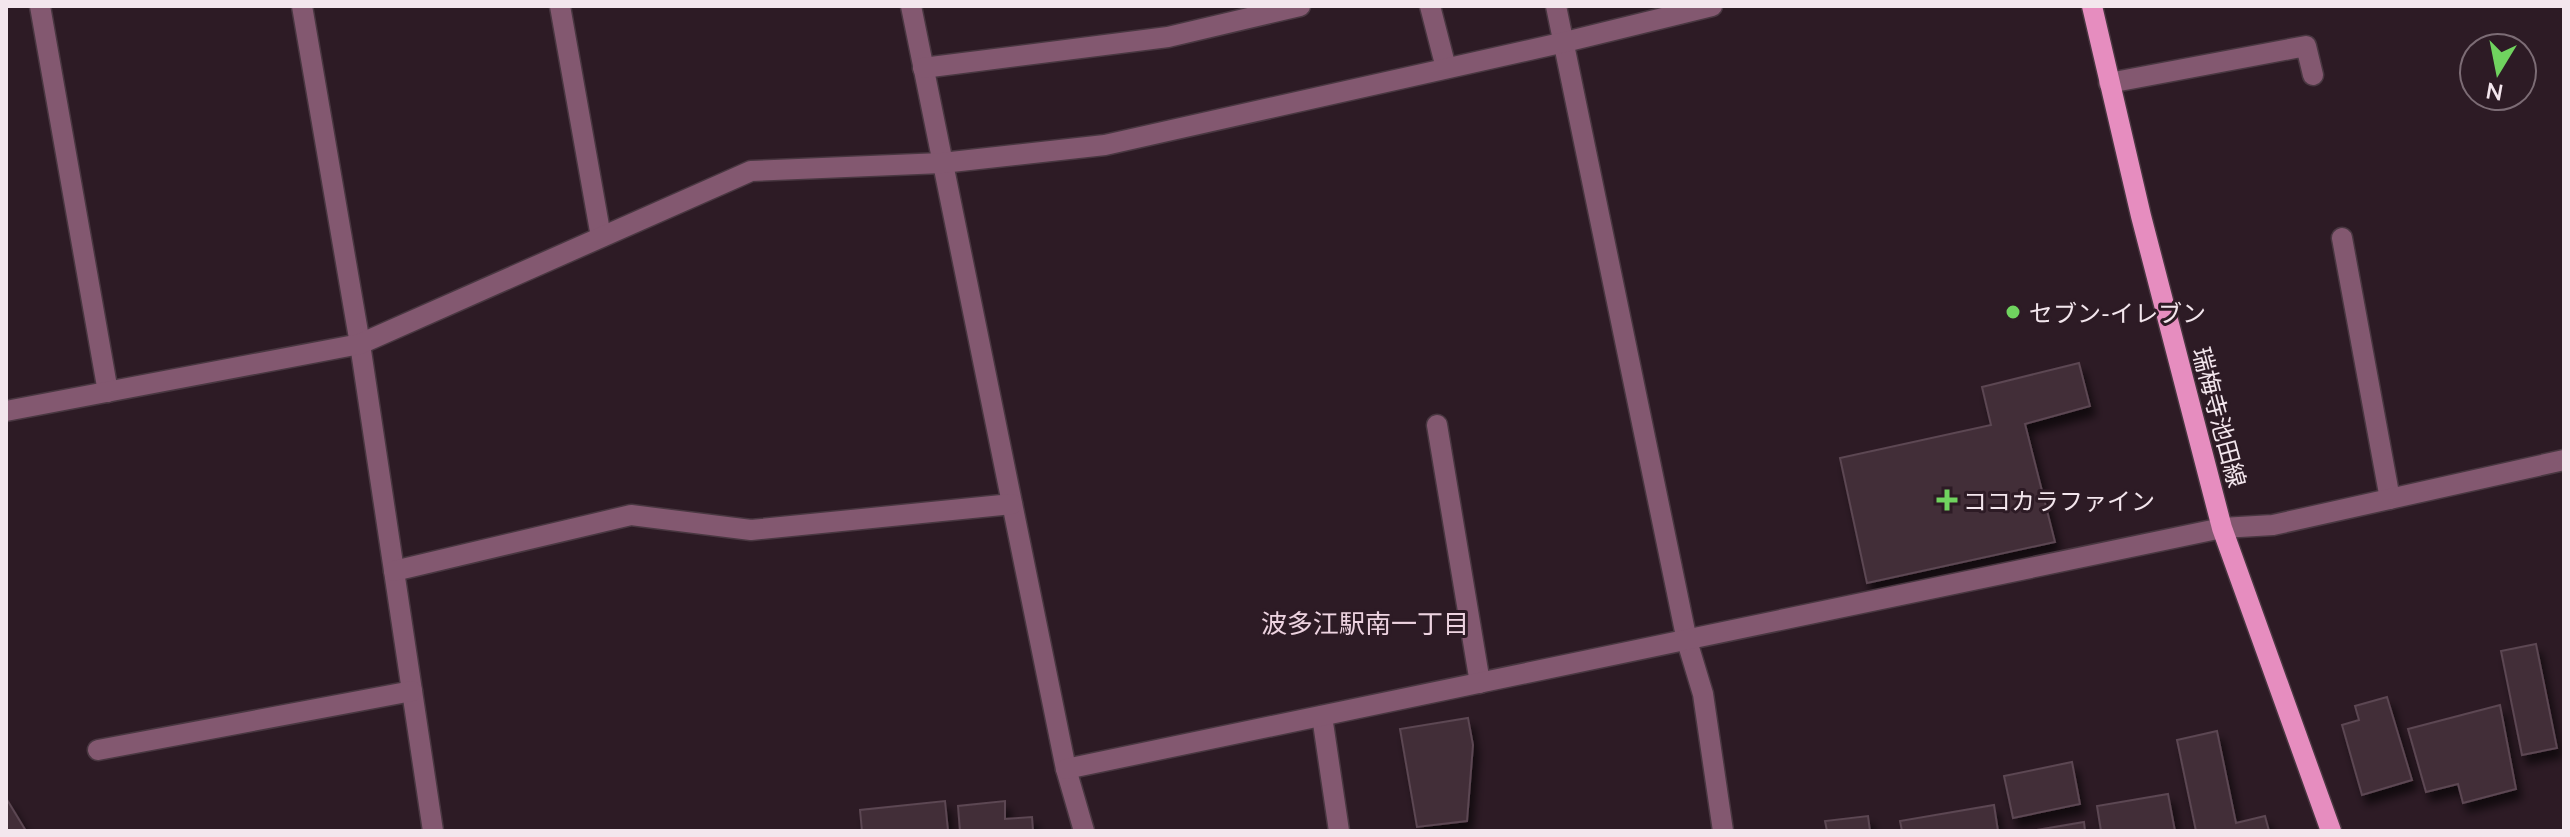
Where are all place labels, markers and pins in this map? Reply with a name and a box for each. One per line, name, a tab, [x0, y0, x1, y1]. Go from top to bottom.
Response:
place label: セブン-イレブン	[2029, 298, 2206, 327]
marker: セブン-イレブン	[2004, 303, 2022, 321]
place label: ココカラファイン	[1963, 486, 2155, 515]
marker: ココカラファイン	[1938, 491, 1956, 509]

